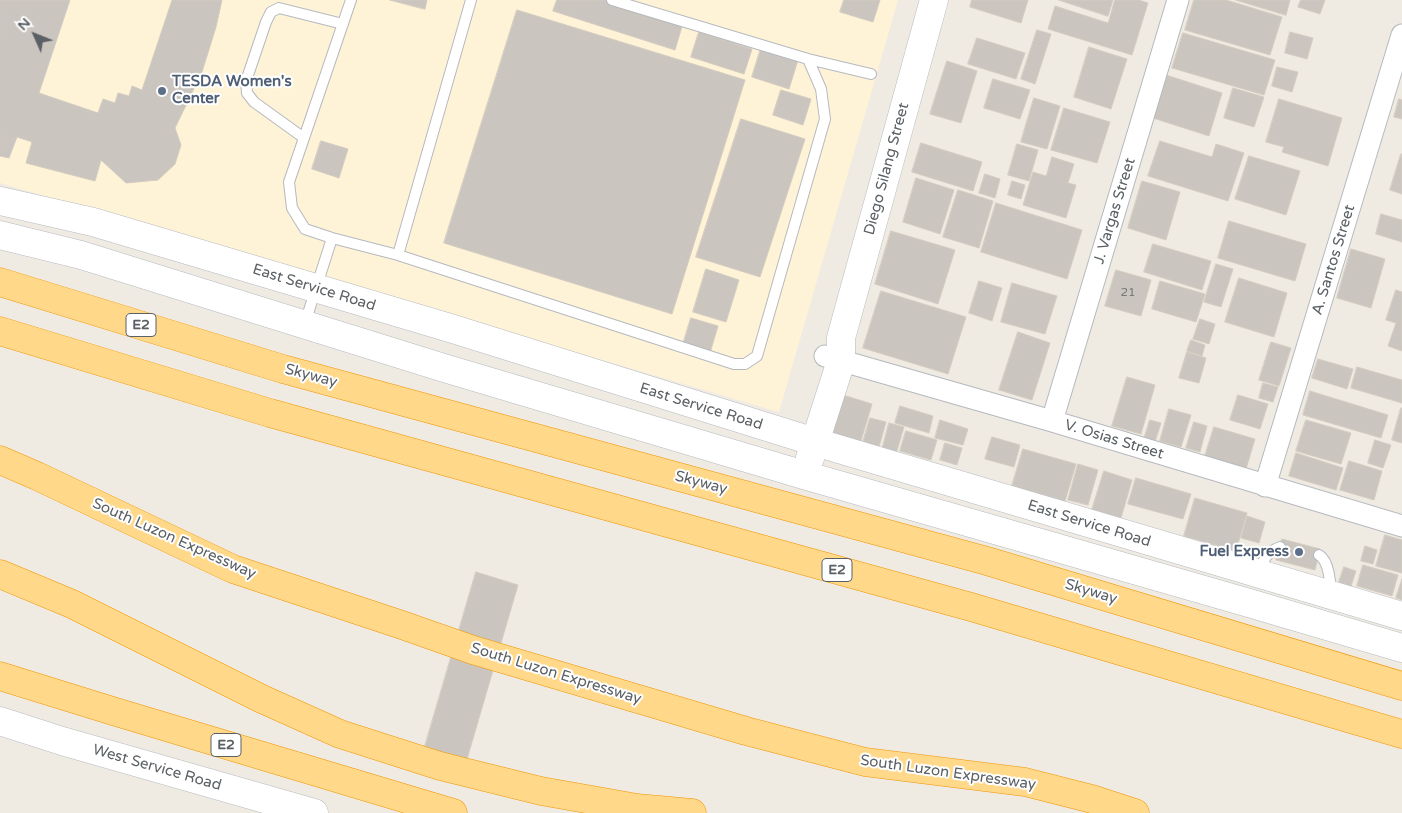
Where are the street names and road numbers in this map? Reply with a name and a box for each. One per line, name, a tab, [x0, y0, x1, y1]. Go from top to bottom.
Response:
street label: Diego Silang Street	[861, 101, 913, 237]
street label: J. Vargas Street	[1090, 156, 1140, 266]
street label: A. Santos Street	[1309, 203, 1359, 317]
street label: East Service Road	[250, 261, 378, 315]
road number: E2	[126, 314, 156, 336]
street label: Skyway	[283, 360, 339, 392]
street label: East Service Road	[637, 380, 765, 434]
street label: V. Osias Street	[1062, 416, 1166, 464]
street label: Skyway	[673, 467, 729, 499]
street label: South Luzon Expressway	[89, 495, 259, 583]
street label: East Service Road	[1025, 497, 1153, 551]
road number: E2	[822, 558, 852, 582]
street label: Skyway	[1063, 576, 1119, 608]
street label: South Luzon Expressway	[469, 639, 643, 709]
road number: E2	[211, 734, 241, 756]
street label: West Service Road	[91, 741, 223, 795]
street label: South Luzon Expressway	[859, 752, 1037, 794]

